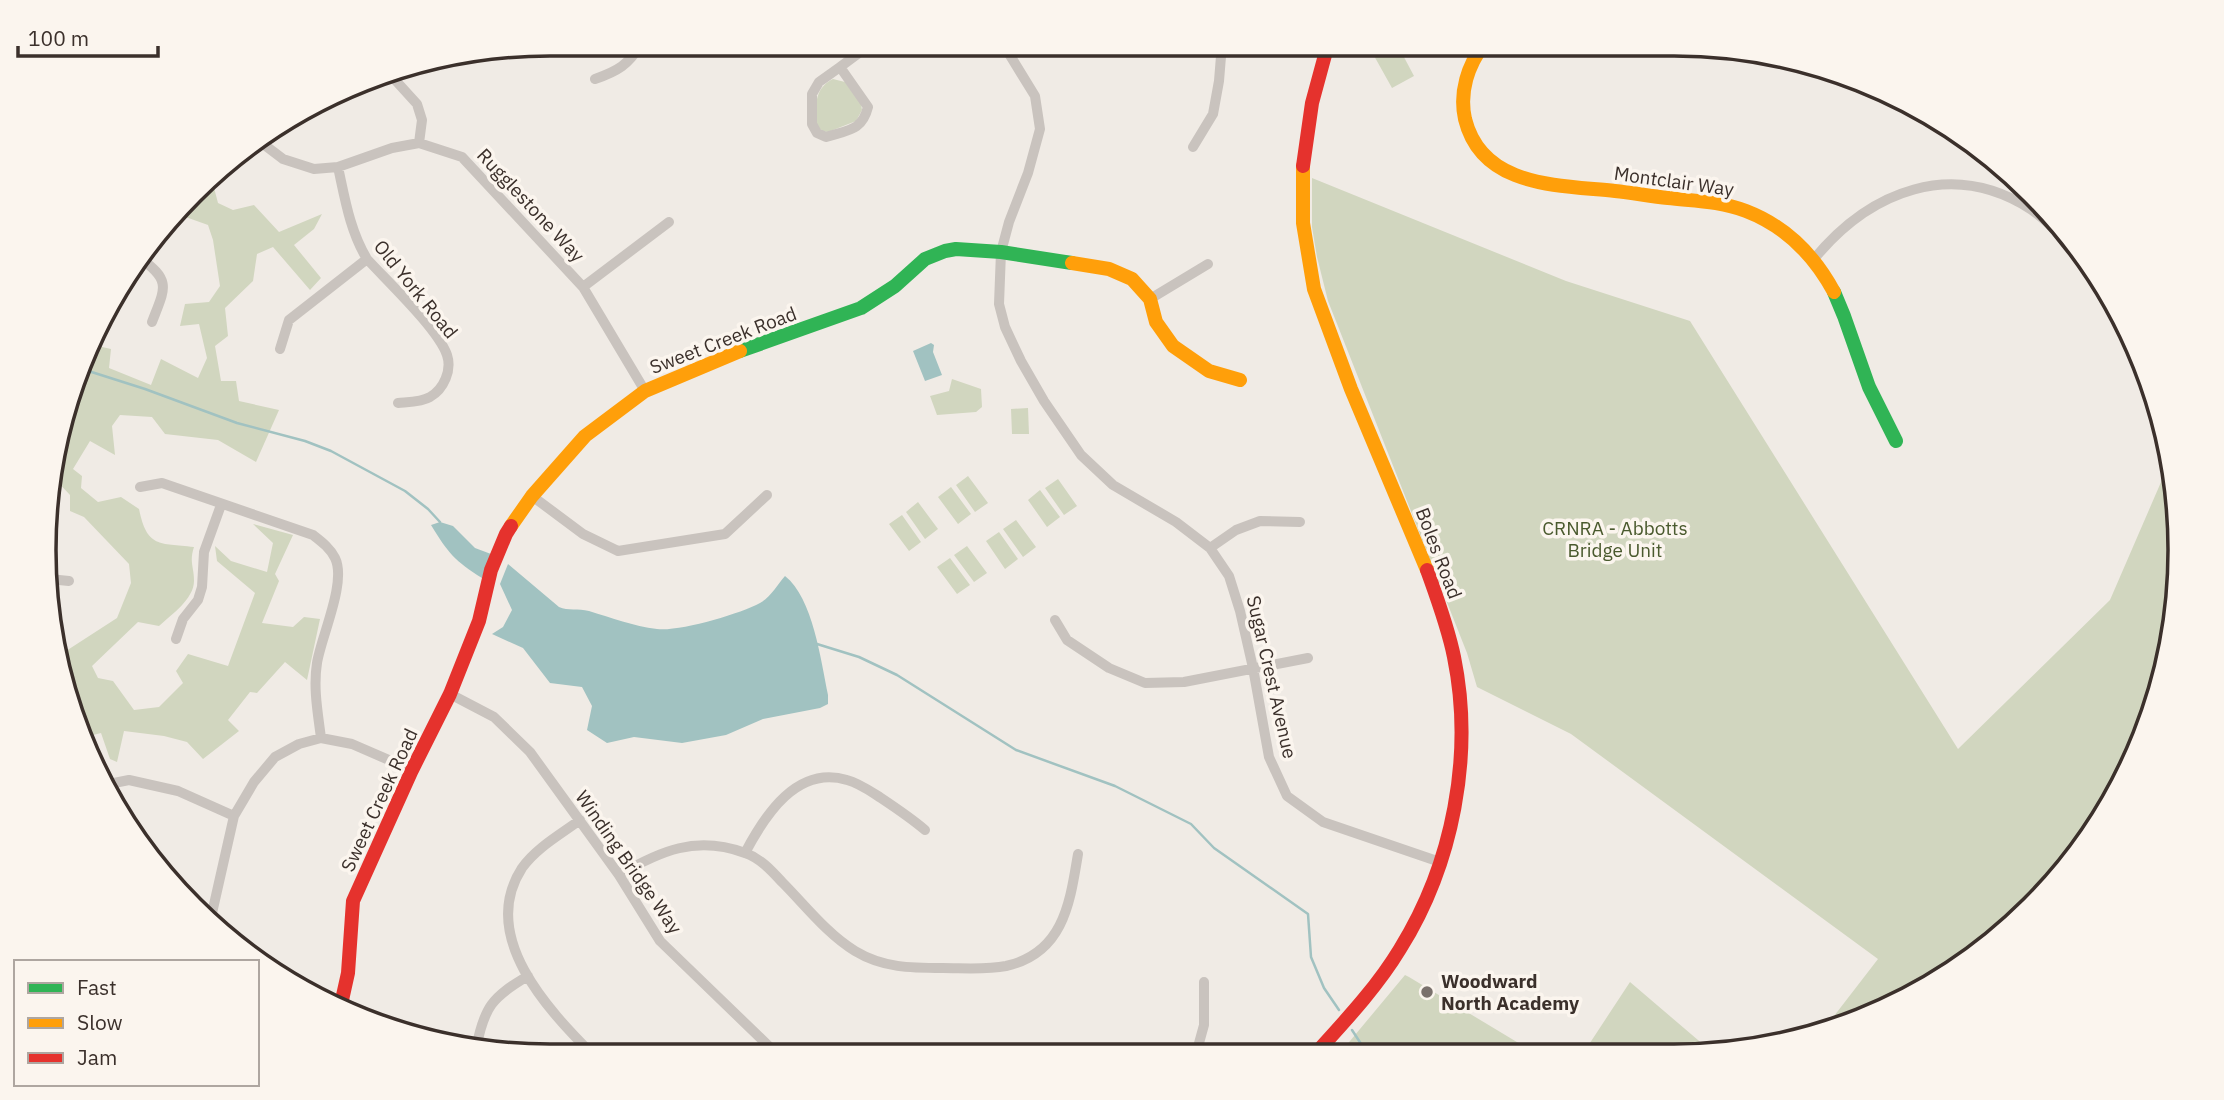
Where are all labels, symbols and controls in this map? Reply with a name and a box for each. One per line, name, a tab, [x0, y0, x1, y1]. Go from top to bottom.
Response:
scale bar	[18, 14, 158, 58]
text: 100 m	[28, 24, 89, 52]
street label: Rugglestone Way	[472, 143, 590, 267]
street label: Montclair Way	[1613, 161, 1736, 201]
street label: Old York Road	[369, 235, 463, 343]
street label: Sweet Creek Road	[646, 301, 800, 379]
street label: Boles Road	[1411, 504, 1467, 602]
park label: CRNRA - Abbotts Bridge Unit	[1542, 516, 1688, 562]
street label: Sugar Crest Avenue	[1242, 593, 1302, 761]
street label: Sweet Creek Road	[335, 725, 423, 875]
street label: Winding Bridge Way	[570, 786, 688, 939]
legend	[14, 960, 259, 1086]
place label: Woodward North Academy	[1441, 969, 1580, 1015]
text: Fast	[77, 973, 117, 1001]
marker: Woodward North Academy	[1419, 984, 1435, 1000]
text: Slow	[77, 1008, 123, 1036]
text: Jam	[77, 1043, 117, 1071]

